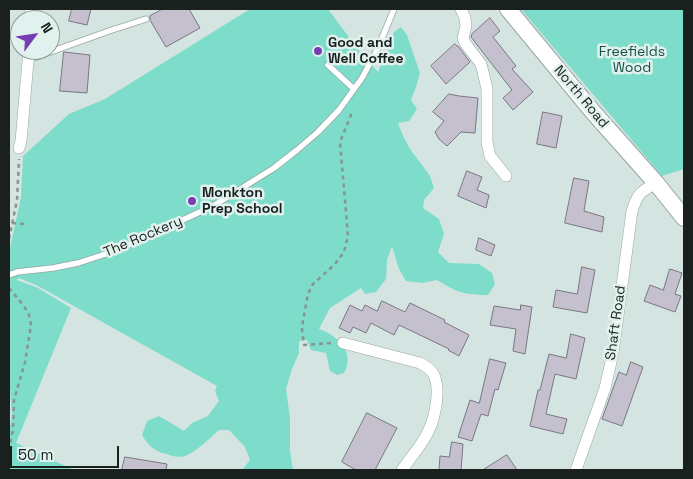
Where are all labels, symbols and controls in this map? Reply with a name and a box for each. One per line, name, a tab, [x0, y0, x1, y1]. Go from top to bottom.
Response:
north arrow	[10, 10, 60, 60]
text: N	[37, 19, 57, 36]
place label: Good and Well Coffee	[328, 35, 404, 68]
park label: Freefields Wood	[599, 44, 665, 76]
marker: Good and Well Coffee	[312, 45, 324, 57]
street label: North Road	[550, 62, 612, 132]
place label: Monkton Prep School	[202, 185, 282, 218]
marker: Monkton Prep School	[186, 195, 198, 207]
street label: The Rockery	[101, 213, 185, 261]
street label: Shaft Road	[602, 285, 630, 361]
scale bar	[12, 436, 121, 468]
text: 50 m	[18, 445, 53, 464]

